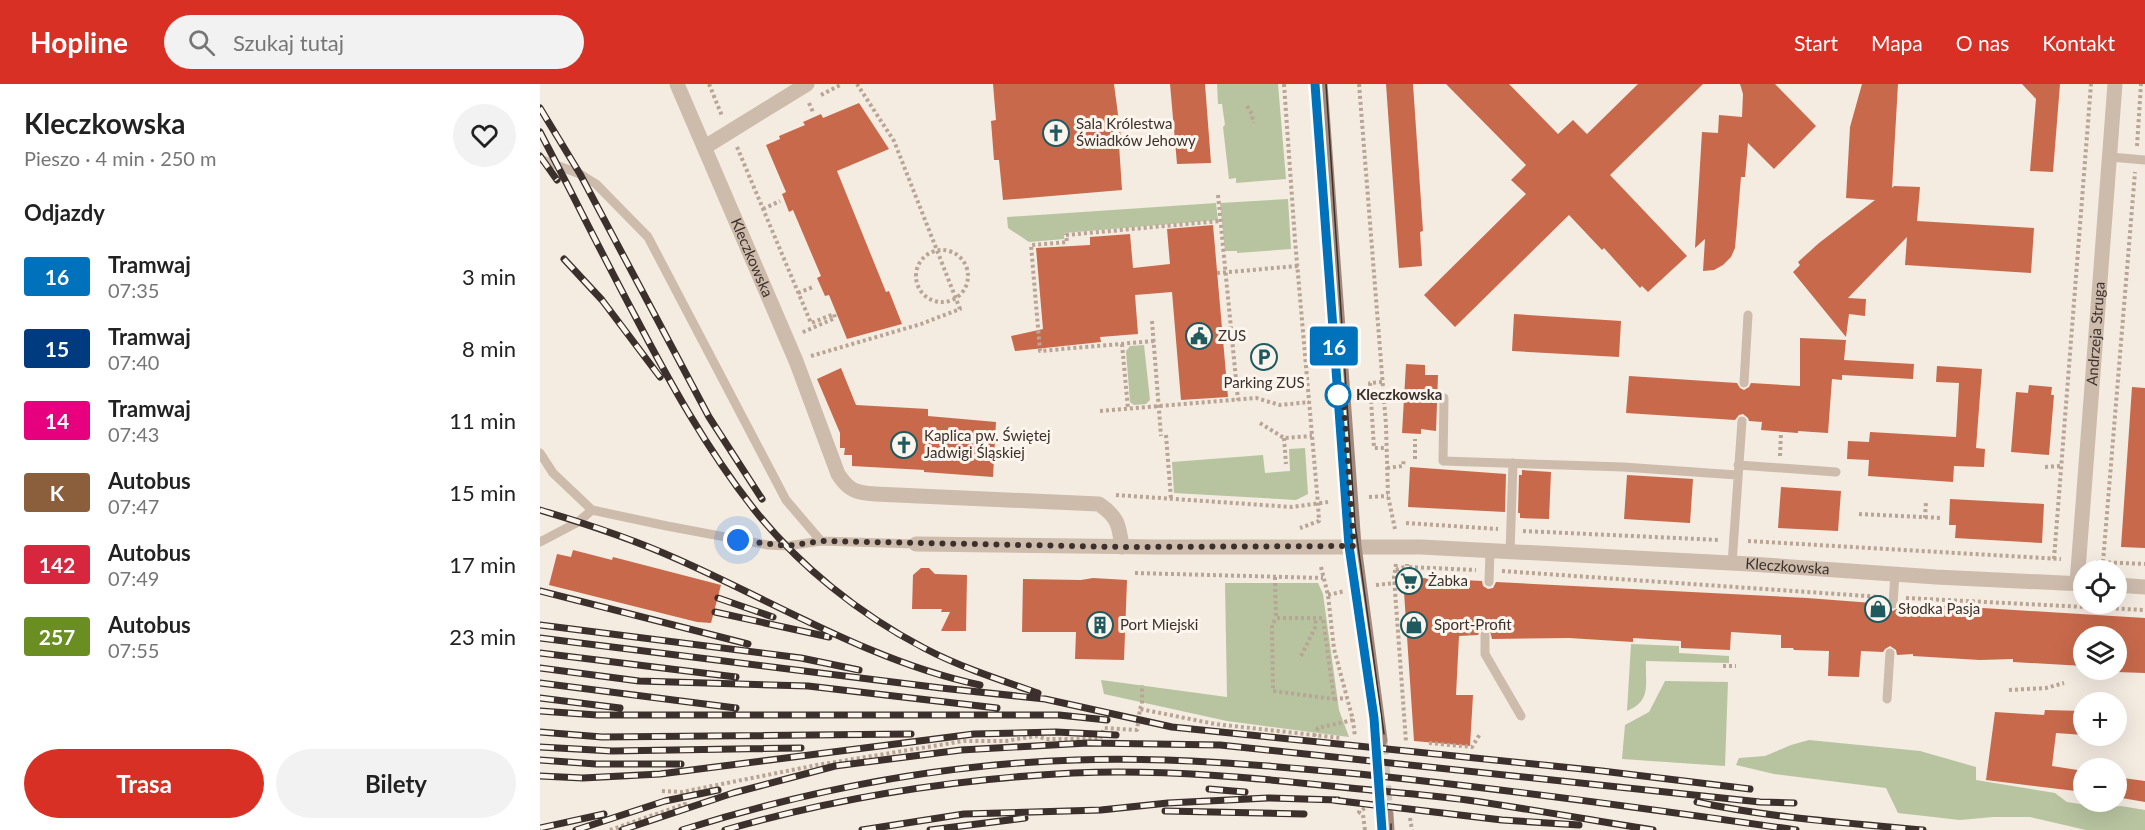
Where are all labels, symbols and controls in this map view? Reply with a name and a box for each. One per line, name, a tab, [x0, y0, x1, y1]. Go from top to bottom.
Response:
search box	[164, 15, 584, 69]
text: Hopline	[30, 25, 128, 59]
icon: search	[185, 26, 218, 59]
text: Szukaj tutaj	[233, 29, 344, 56]
text: Start	[1794, 30, 1838, 55]
text: Mapa	[1871, 30, 1923, 55]
text: O nas	[1956, 30, 2009, 55]
text: Kontakt	[2042, 30, 2115, 55]
button: heart	[453, 104, 516, 167]
text: Kleczkowska	[24, 106, 185, 140]
place label: Sala Królestwa Świadków Jehowy	[1076, 114, 1196, 149]
church icon: Sala Królestwa Świadków Jehowy	[1041, 118, 1071, 148]
text: Pieszo · 4 min · 250 m	[24, 146, 217, 170]
text: Odjazdy	[24, 199, 105, 226]
street label: Kleczkowska	[728, 215, 777, 300]
text: Tramwaj	[108, 251, 191, 278]
text: 3 min	[462, 263, 516, 290]
text: 16	[45, 264, 69, 289]
text: 07:35	[108, 278, 159, 302]
street label: Andrzeja Struga	[2082, 281, 2108, 386]
public building icon: ZUS	[1184, 321, 1214, 351]
text: Tramwaj	[108, 323, 191, 350]
place label: ZUS	[1218, 326, 1246, 344]
line badge: 16	[1307, 326, 1361, 366]
text: 16	[1322, 334, 1346, 359]
text: 8 min	[462, 335, 516, 362]
text: 15	[45, 336, 69, 361]
parking icon: Parking ZUS	[1249, 342, 1279, 372]
text: 07:40	[108, 350, 159, 374]
place label: Parking ZUS	[1223, 373, 1305, 391]
marker: Kleczkowska	[1325, 382, 1351, 408]
place label: Kleczkowska	[1356, 385, 1442, 403]
text: Tramwaj	[108, 395, 191, 422]
text: 11 min	[449, 407, 516, 434]
text: 14	[45, 408, 69, 433]
text: 07:43	[108, 422, 159, 446]
place label: Kaplica pw. Świętej Jadwigi Śląskiej	[924, 426, 1051, 461]
church icon: Kaplica pw. Świętej Jadwigi Śląskiej	[889, 430, 919, 460]
text: Autobus	[108, 467, 191, 494]
text: 15 min	[449, 479, 516, 506]
text: K	[50, 480, 64, 505]
text: 07:47	[108, 494, 159, 518]
your location	[723, 525, 753, 555]
text: Autobus	[108, 539, 191, 566]
text: 17 min	[449, 551, 516, 578]
text: 142	[39, 552, 75, 577]
street label: Kleczkowska	[1745, 554, 1830, 578]
map controls	[2073, 560, 2127, 812]
button: locate	[2073, 560, 2127, 614]
text: 07:49	[108, 566, 159, 590]
supermarket icon: Żabka	[1394, 566, 1424, 596]
place label: Żabka	[1428, 571, 1468, 589]
shop icon: Słodka Pasja	[1863, 594, 1893, 624]
place label: Słodka Pasja	[1898, 599, 1980, 617]
building icon: Port Miejski	[1085, 610, 1115, 640]
shop icon: Sport-Profit	[1399, 610, 1429, 640]
text: Autobus	[108, 611, 191, 638]
place label: Port Miejski	[1120, 615, 1198, 633]
place label: Sport-Profit	[1434, 615, 1512, 633]
text: 23 min	[449, 623, 516, 650]
text: 257	[39, 624, 75, 649]
button: layers	[2073, 626, 2127, 680]
text: 07:55	[108, 638, 159, 662]
button: +	[2073, 692, 2127, 746]
button: Trasa	[24, 749, 264, 818]
button: Bilety	[276, 749, 516, 818]
button: −	[2073, 758, 2127, 812]

